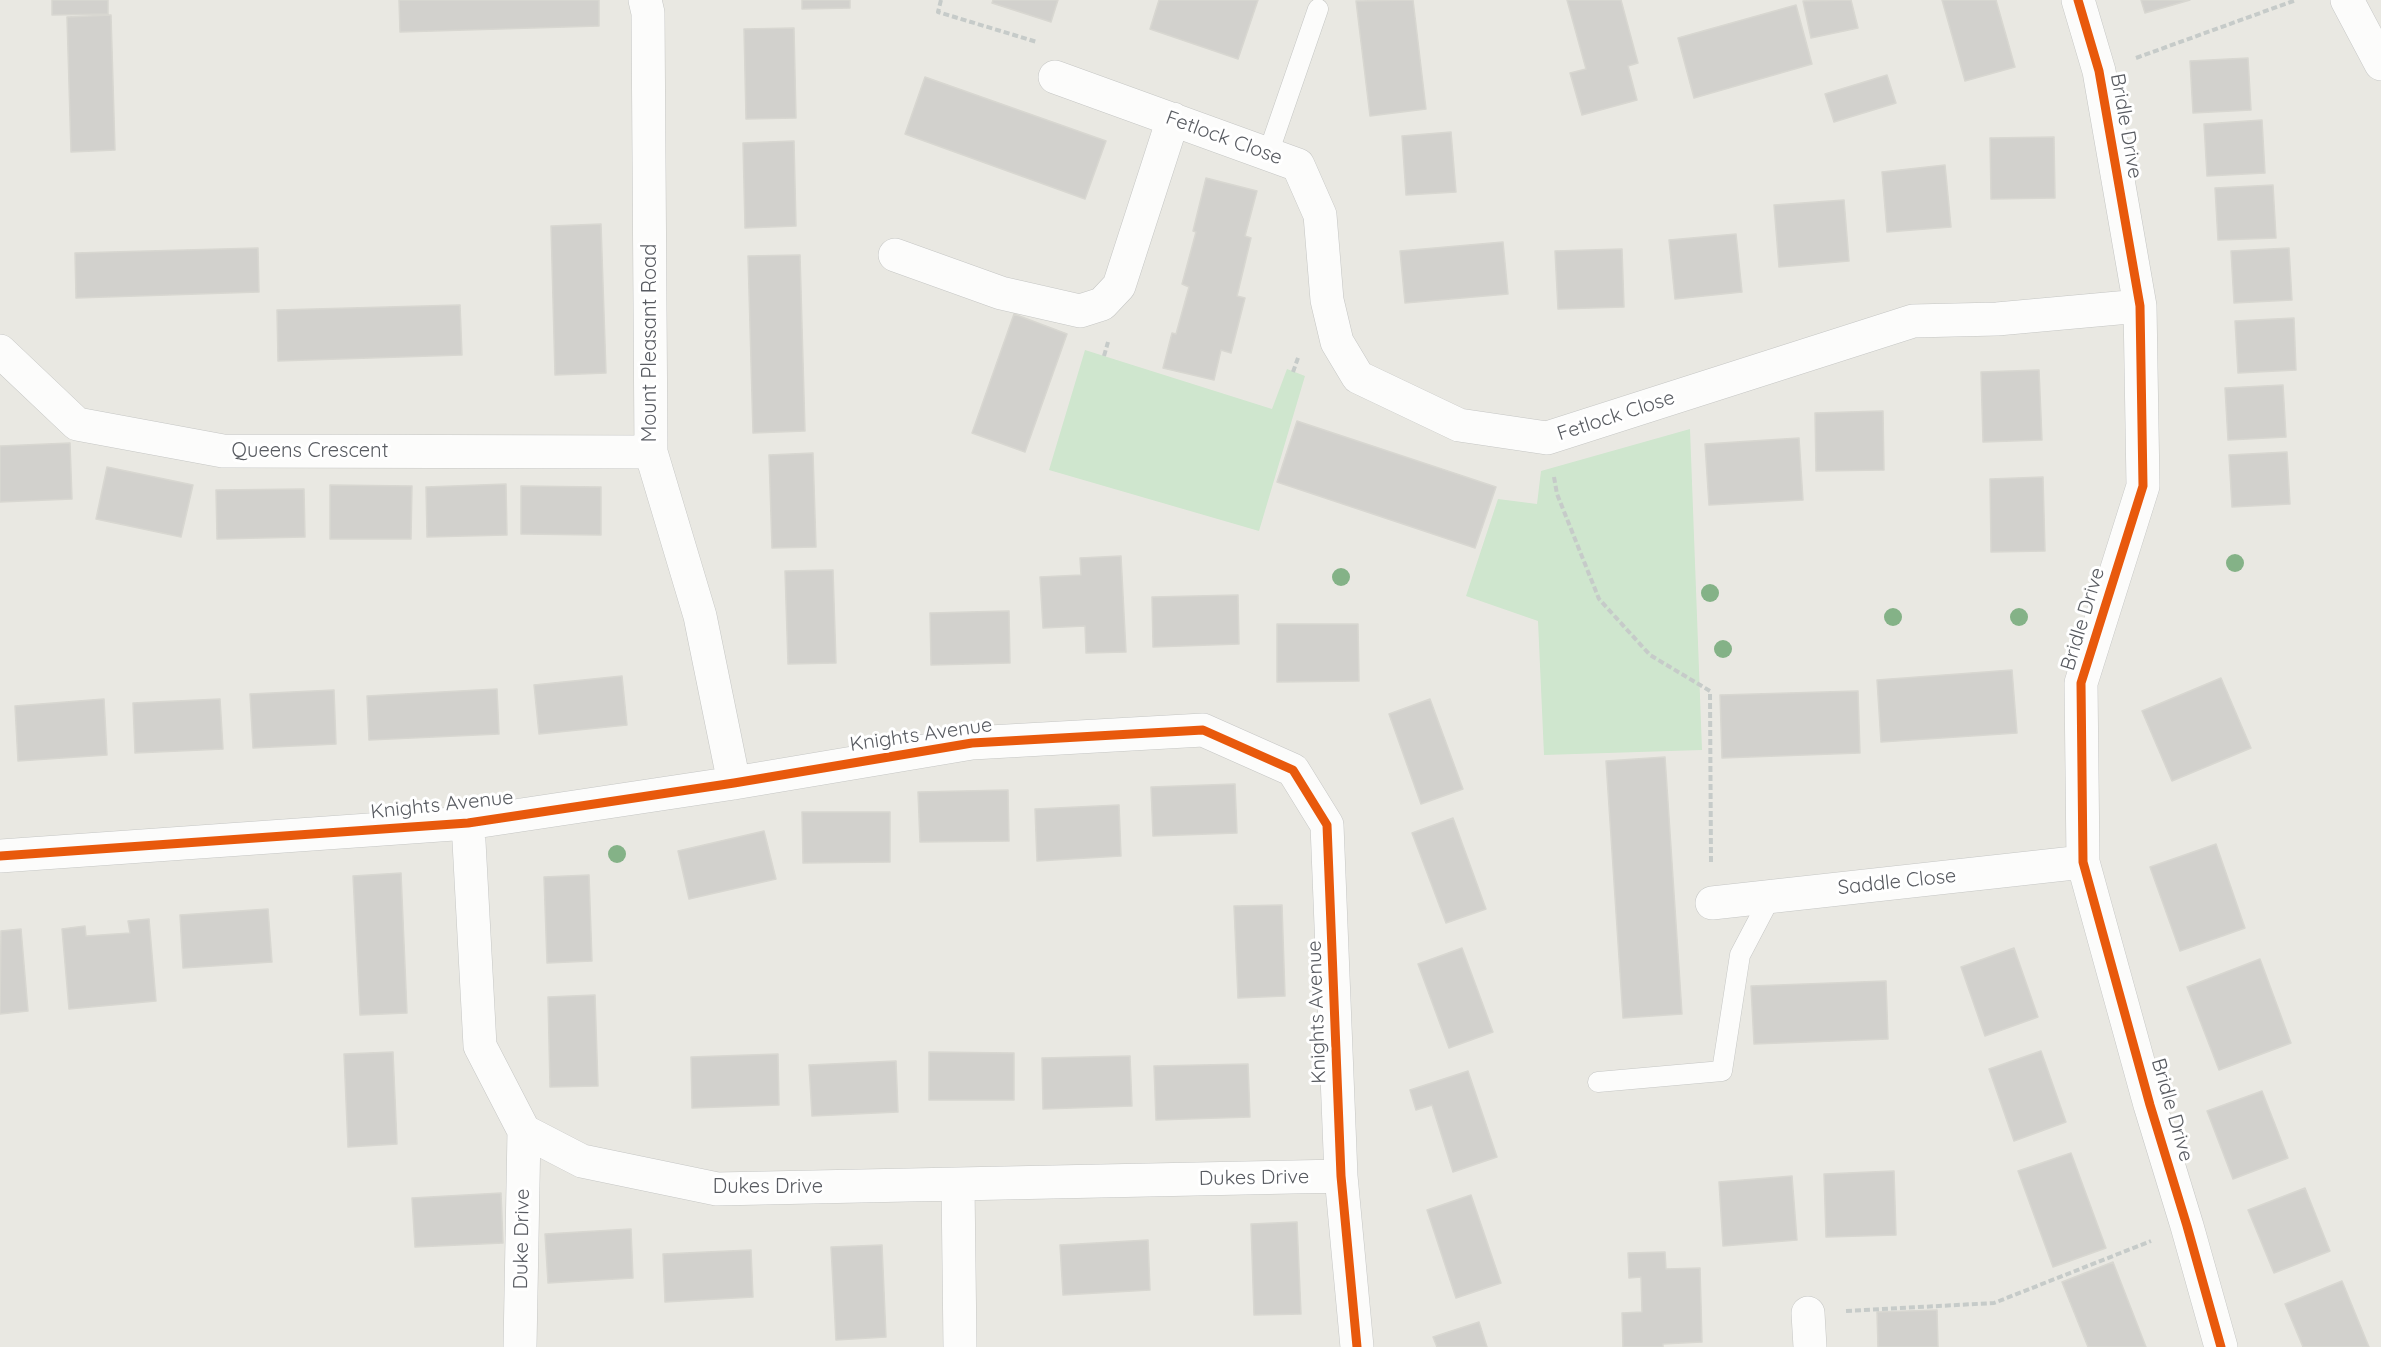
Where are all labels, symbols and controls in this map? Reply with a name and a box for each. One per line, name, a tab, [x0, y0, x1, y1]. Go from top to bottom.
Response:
street label: Bridle Drive	[2105, 72, 2147, 180]
street label: Fetlock Close	[1162, 106, 1286, 170]
street label: Mount Pleasant Road	[638, 244, 662, 442]
street label: Fetlock Close	[1554, 386, 1678, 446]
street label: Queens Crescent	[232, 439, 388, 463]
street label: Bridle Drive	[2056, 565, 2110, 673]
street label: Knights Avenue	[848, 713, 994, 757]
street label: Knights Avenue	[369, 786, 515, 824]
street label: Saddle Close	[1837, 864, 1957, 900]
street label: Knights Avenue	[1303, 940, 1331, 1084]
street label: Bridle Drive	[2146, 1056, 2198, 1164]
street label: Dukes Drive	[1199, 1165, 1309, 1191]
street label: Dukes Drive	[713, 1175, 823, 1199]
street label: Duke Drive	[509, 1188, 535, 1290]

